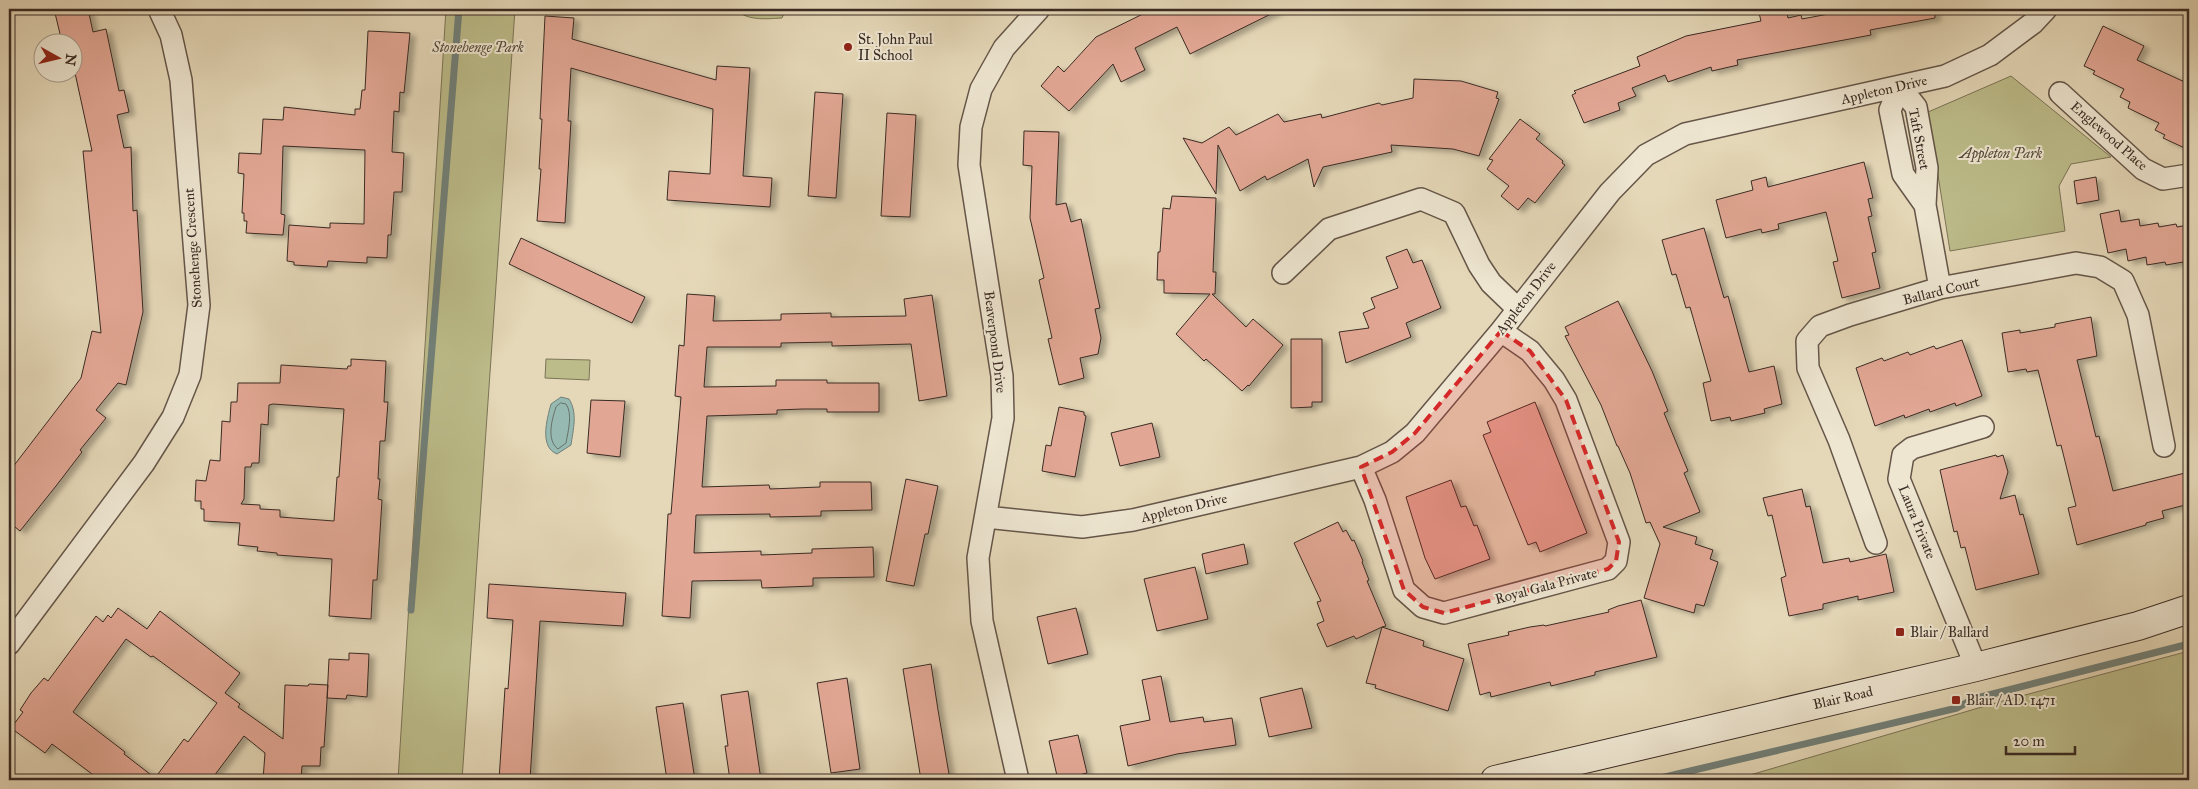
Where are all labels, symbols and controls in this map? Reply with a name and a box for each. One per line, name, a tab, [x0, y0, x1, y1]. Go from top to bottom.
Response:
place label: St. John Paul II School	[858, 31, 933, 64]
north arrow	[32, 32, 82, 82]
park label: Stonehenge Park	[431, 39, 525, 56]
marker: St. John Paul II School	[842, 41, 854, 53]
text: N	[61, 53, 80, 67]
street label: Appleton Drive	[1838, 72, 1929, 108]
street label: Englewood Place	[2067, 98, 2151, 174]
street label: Taft Street	[1905, 107, 1933, 171]
park label: Appleton Park	[1958, 145, 2043, 163]
street label: Stonehenge Crescent	[180, 188, 206, 308]
street label: Appleton Drive	[1492, 258, 1560, 339]
street label: Ballard Court	[1901, 273, 1981, 309]
street label: Beaverpond Drive	[980, 290, 1010, 394]
street label: Laura Private	[1894, 483, 1940, 562]
street label: Appleton Drive	[1138, 490, 1229, 526]
street label: Royal Gala Private	[1493, 564, 1599, 608]
place label: Blair / Ballard	[1910, 624, 1989, 641]
marker: Blair / Ballard	[1894, 626, 1906, 638]
street label: Blair Road	[1811, 683, 1875, 713]
place label: Blair / AD. 1471	[1966, 692, 2056, 709]
marker: Blair / AD. 1471	[1950, 694, 1962, 706]
scale bar	[2006, 724, 2074, 756]
text: 20 m	[2013, 732, 2045, 750]

